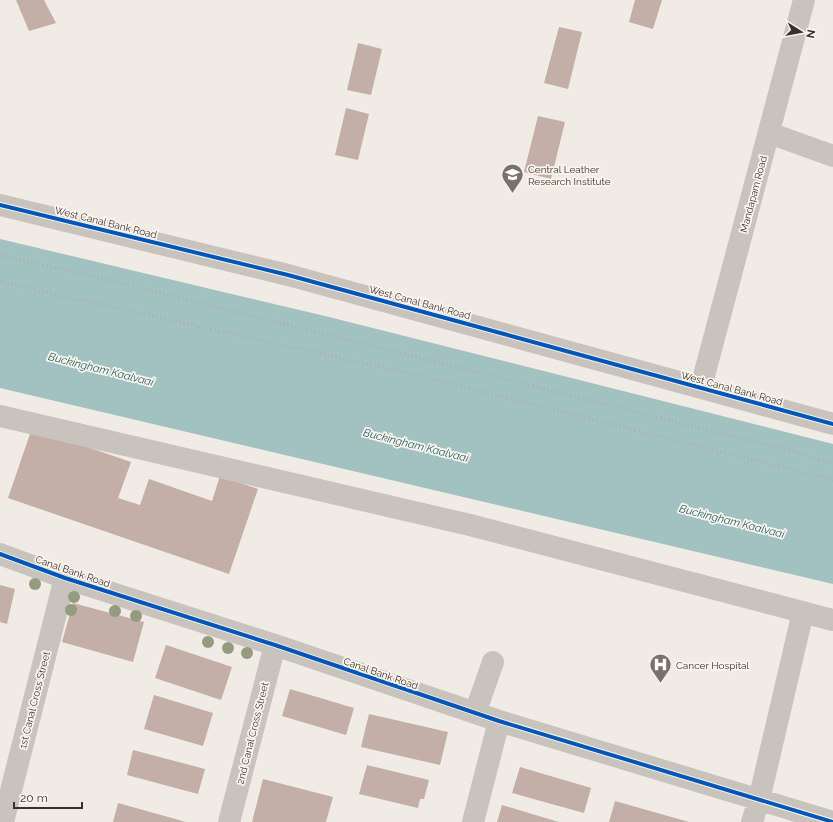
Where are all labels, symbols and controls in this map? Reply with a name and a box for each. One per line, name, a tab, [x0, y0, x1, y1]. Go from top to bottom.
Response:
north arrow	[781, 12, 821, 52]
text: N	[803, 28, 818, 39]
street label: Mandapam Road	[738, 155, 769, 234]
school or university icon: Central Leather Research Institute	[499, 162, 525, 195]
place label: Central Leather Research Institute	[528, 164, 611, 187]
street label: West Canal Bank Road	[54, 204, 158, 240]
street label: West Canal Bank Road	[368, 284, 472, 321]
water label: Buckingham Kaalvaai	[47, 350, 156, 389]
street label: West Canal Bank Road	[680, 370, 784, 407]
water label: Buckingham Kaalvaai	[362, 426, 471, 465]
water label: Buckingham Kaalvaai	[678, 502, 787, 541]
street label: Canal Bank Road	[34, 554, 112, 589]
street label: 1st Canal Cross Street	[17, 650, 52, 750]
hospital icon: Cancer Hospital	[647, 652, 673, 685]
street label: Canal Bank Road	[342, 656, 420, 691]
place label: Cancer Hospital	[676, 660, 750, 671]
street label: 2nd Canal Cross Street	[235, 680, 271, 785]
scale bar	[14, 784, 82, 810]
text: 20 m	[20, 791, 48, 805]

